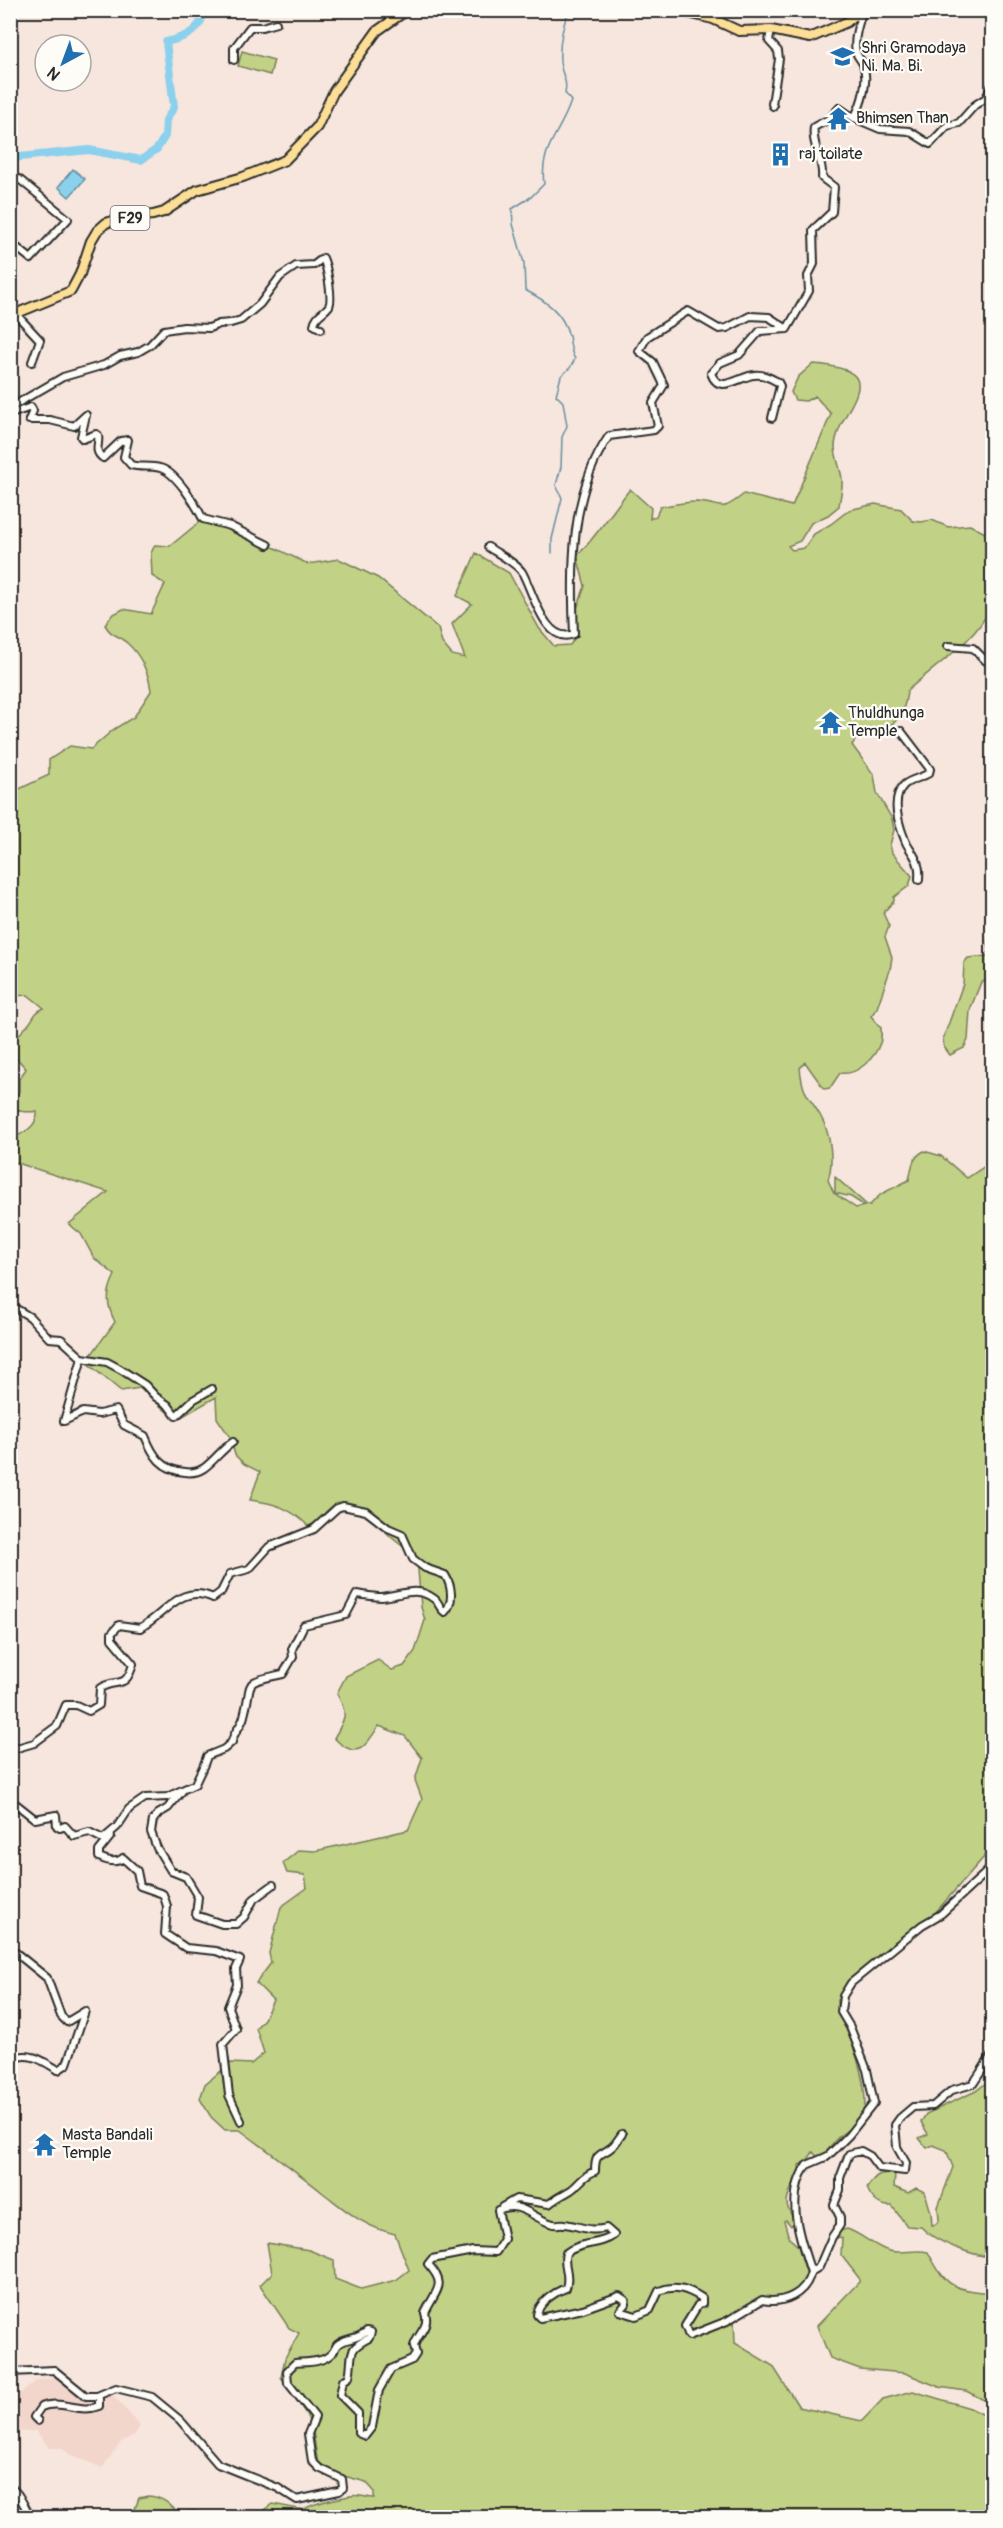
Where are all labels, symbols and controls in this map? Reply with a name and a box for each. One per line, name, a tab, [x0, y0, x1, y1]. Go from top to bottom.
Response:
north arrow	[33, 33, 93, 93]
place label: Shri Gramodaya Ni. Ma. Bi.	[861, 38, 966, 76]
school or university icon: Shri Gramodaya Ni. Ma. Bi.	[830, 44, 856, 70]
text: N	[43, 62, 64, 85]
temple icon: Bhimsen Than	[825, 105, 851, 131]
place label: Bhimsen Than	[856, 108, 949, 128]
building icon: raj toilate	[768, 141, 794, 167]
place label: raj toilate	[799, 144, 862, 164]
road number: F29	[110, 206, 150, 230]
place label: Thuldhunga Temple	[848, 703, 924, 741]
temple icon: Thuldhunga Temple	[817, 709, 843, 735]
place label: Masta Bandali Temple	[62, 2125, 153, 2163]
temple icon: Masta Bandali Temple	[31, 2131, 57, 2157]

